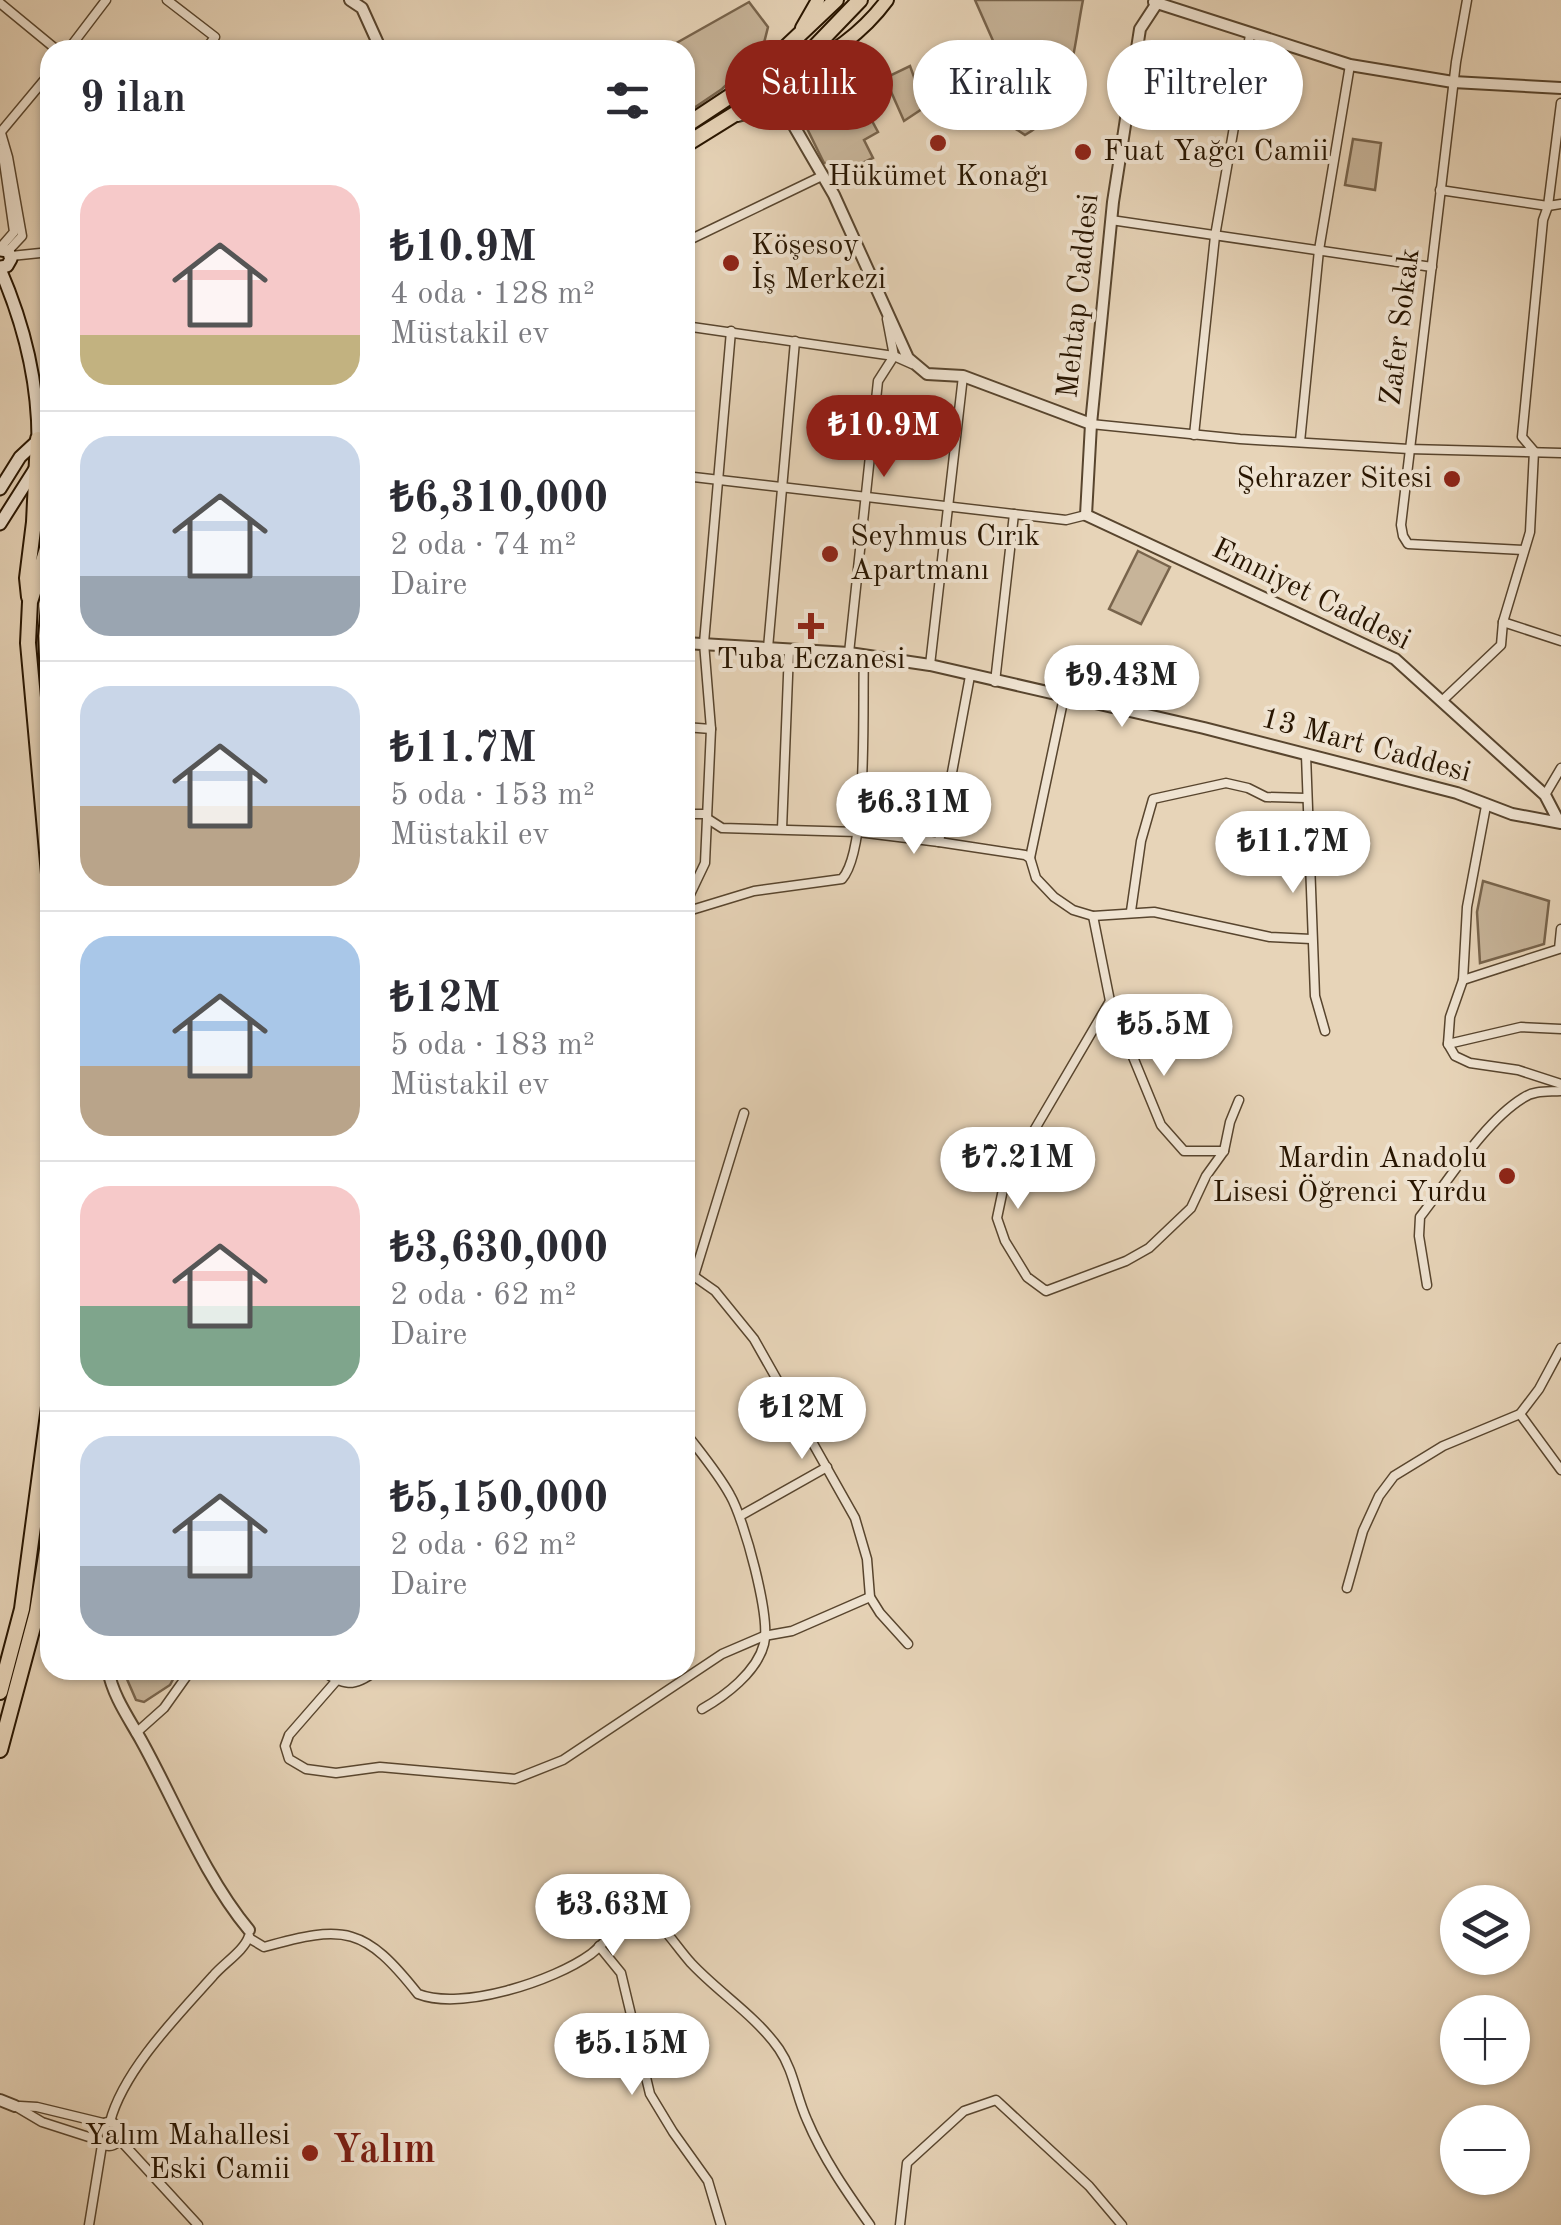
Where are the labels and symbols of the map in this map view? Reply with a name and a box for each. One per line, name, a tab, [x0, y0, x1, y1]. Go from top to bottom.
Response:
marker: Hükümet Konağı	[927, 132, 949, 154]
place label: Fuat Yağcı Camii	[1103, 137, 1328, 167]
marker: Fuat Yağcı Camii	[1072, 141, 1094, 163]
place label: Hükümet Konağı	[828, 162, 1048, 192]
street label: Mehtap Caddesi	[1053, 192, 1105, 400]
place label: Köşesoy İş Merkezi	[751, 231, 886, 295]
street label: Zafer Sokak	[1376, 247, 1426, 407]
marker: Köşesoy İş Merkezi	[720, 252, 742, 274]
pin: ₺10.9M	[803, 395, 965, 480]
place label: Şehrazer Sitesi	[1236, 464, 1432, 494]
marker: Şehrazer Sitesi	[1441, 468, 1463, 490]
place label: Seyhmus Cırık Apartmanı	[850, 522, 1040, 586]
street label: Emniyet Caddesi	[1207, 534, 1415, 656]
marker: Seyhmus Cırık Apartmanı	[819, 543, 841, 565]
marker: Tuba Eczanesi	[800, 615, 822, 637]
place label: Tuba Eczanesi	[717, 645, 905, 675]
pin: ₺9.43M	[1041, 645, 1203, 730]
street label: 13 Mart Caddesi	[1258, 704, 1474, 788]
pin: ₺6.31M	[833, 772, 995, 857]
pin: ₺11.7M	[1212, 811, 1374, 896]
pin: ₺5.5M	[1094, 994, 1234, 1079]
pin: ₺7.21M	[937, 1127, 1099, 1212]
place label: Mardin Anadolu Lisesi Öğrenci Yurdu	[1213, 1144, 1487, 1208]
marker: Mardin Anadolu Lisesi Öğrenci Yurdu	[1496, 1165, 1518, 1187]
pin: ₺12M	[743, 1377, 861, 1462]
pin: ₺3.63M	[532, 1874, 694, 1959]
pin: ₺5.15M	[551, 2013, 713, 2098]
place label: Yalım Mahallesi Eski Camii	[85, 2121, 290, 2185]
district label: Yalım	[332, 2132, 436, 2172]
marker: Yalım Mahallesi Eski Camii	[299, 2142, 321, 2164]

